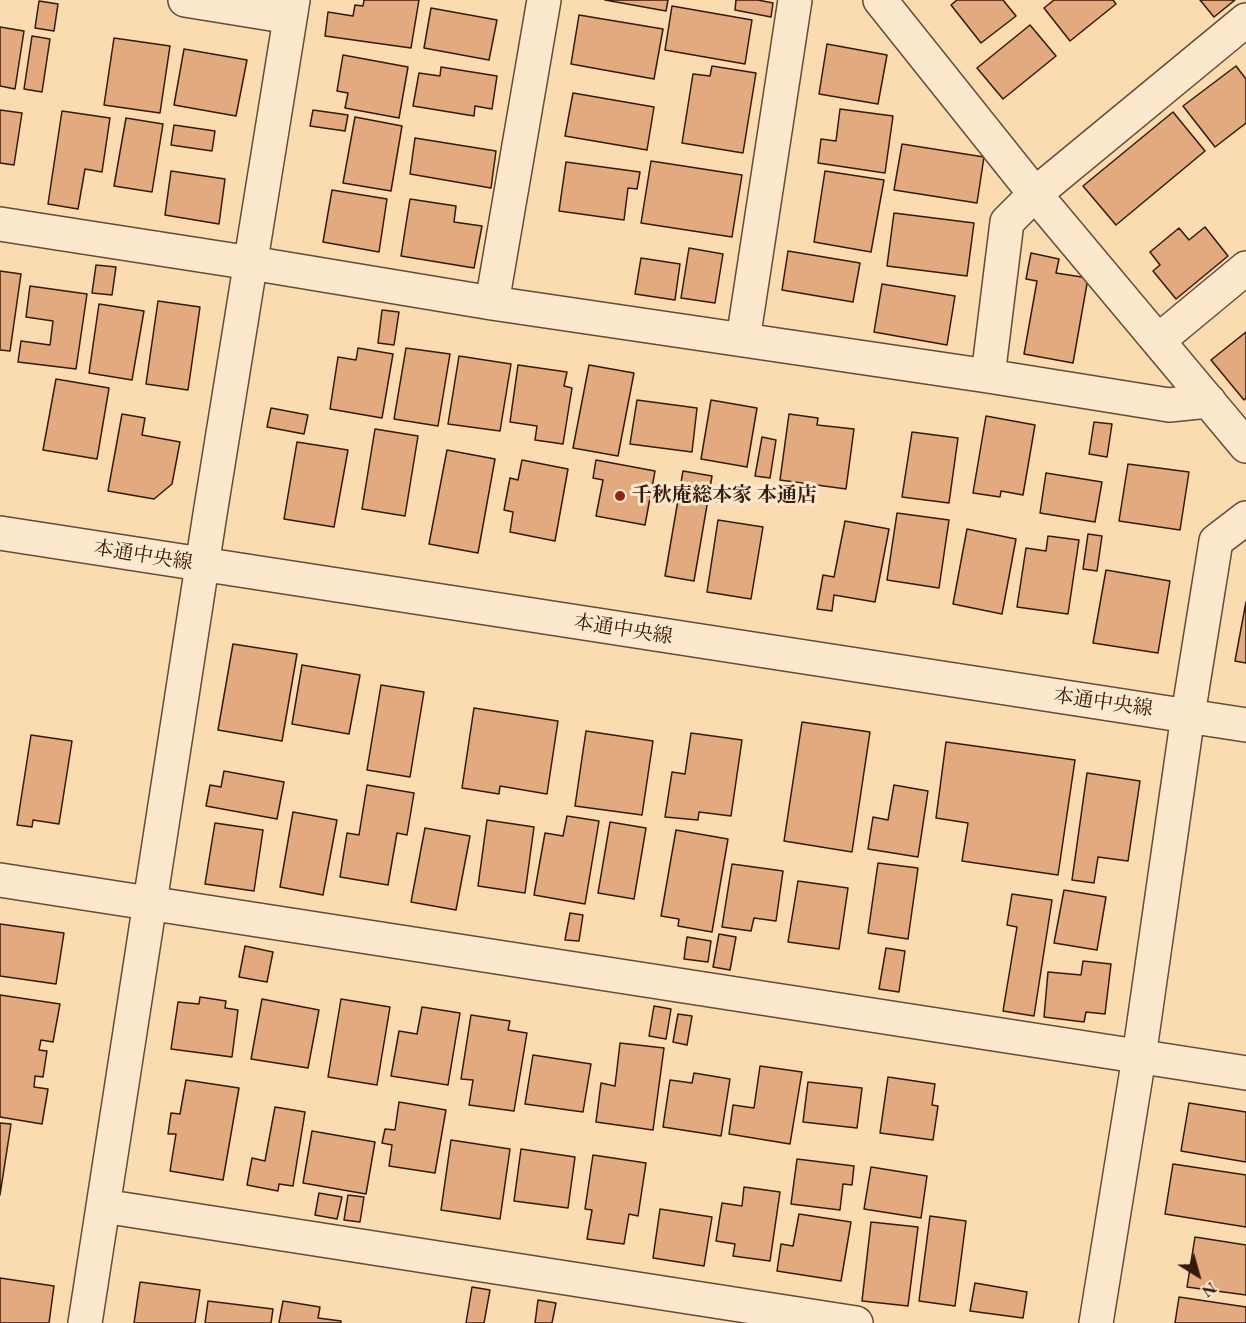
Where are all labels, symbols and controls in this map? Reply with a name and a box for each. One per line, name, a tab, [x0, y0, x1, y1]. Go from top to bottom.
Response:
place label: 千秋庵総本家 本通店	[632, 484, 817, 508]
marker: 千秋庵総本家 本通店	[613, 489, 627, 503]
street label: 本通中央線	[92, 536, 194, 576]
street label: 本通中央線	[572, 610, 674, 650]
street label: 本通中央線	[1052, 684, 1154, 722]
north arrow	[1168, 1245, 1228, 1305]
text: N	[1198, 1277, 1221, 1302]

